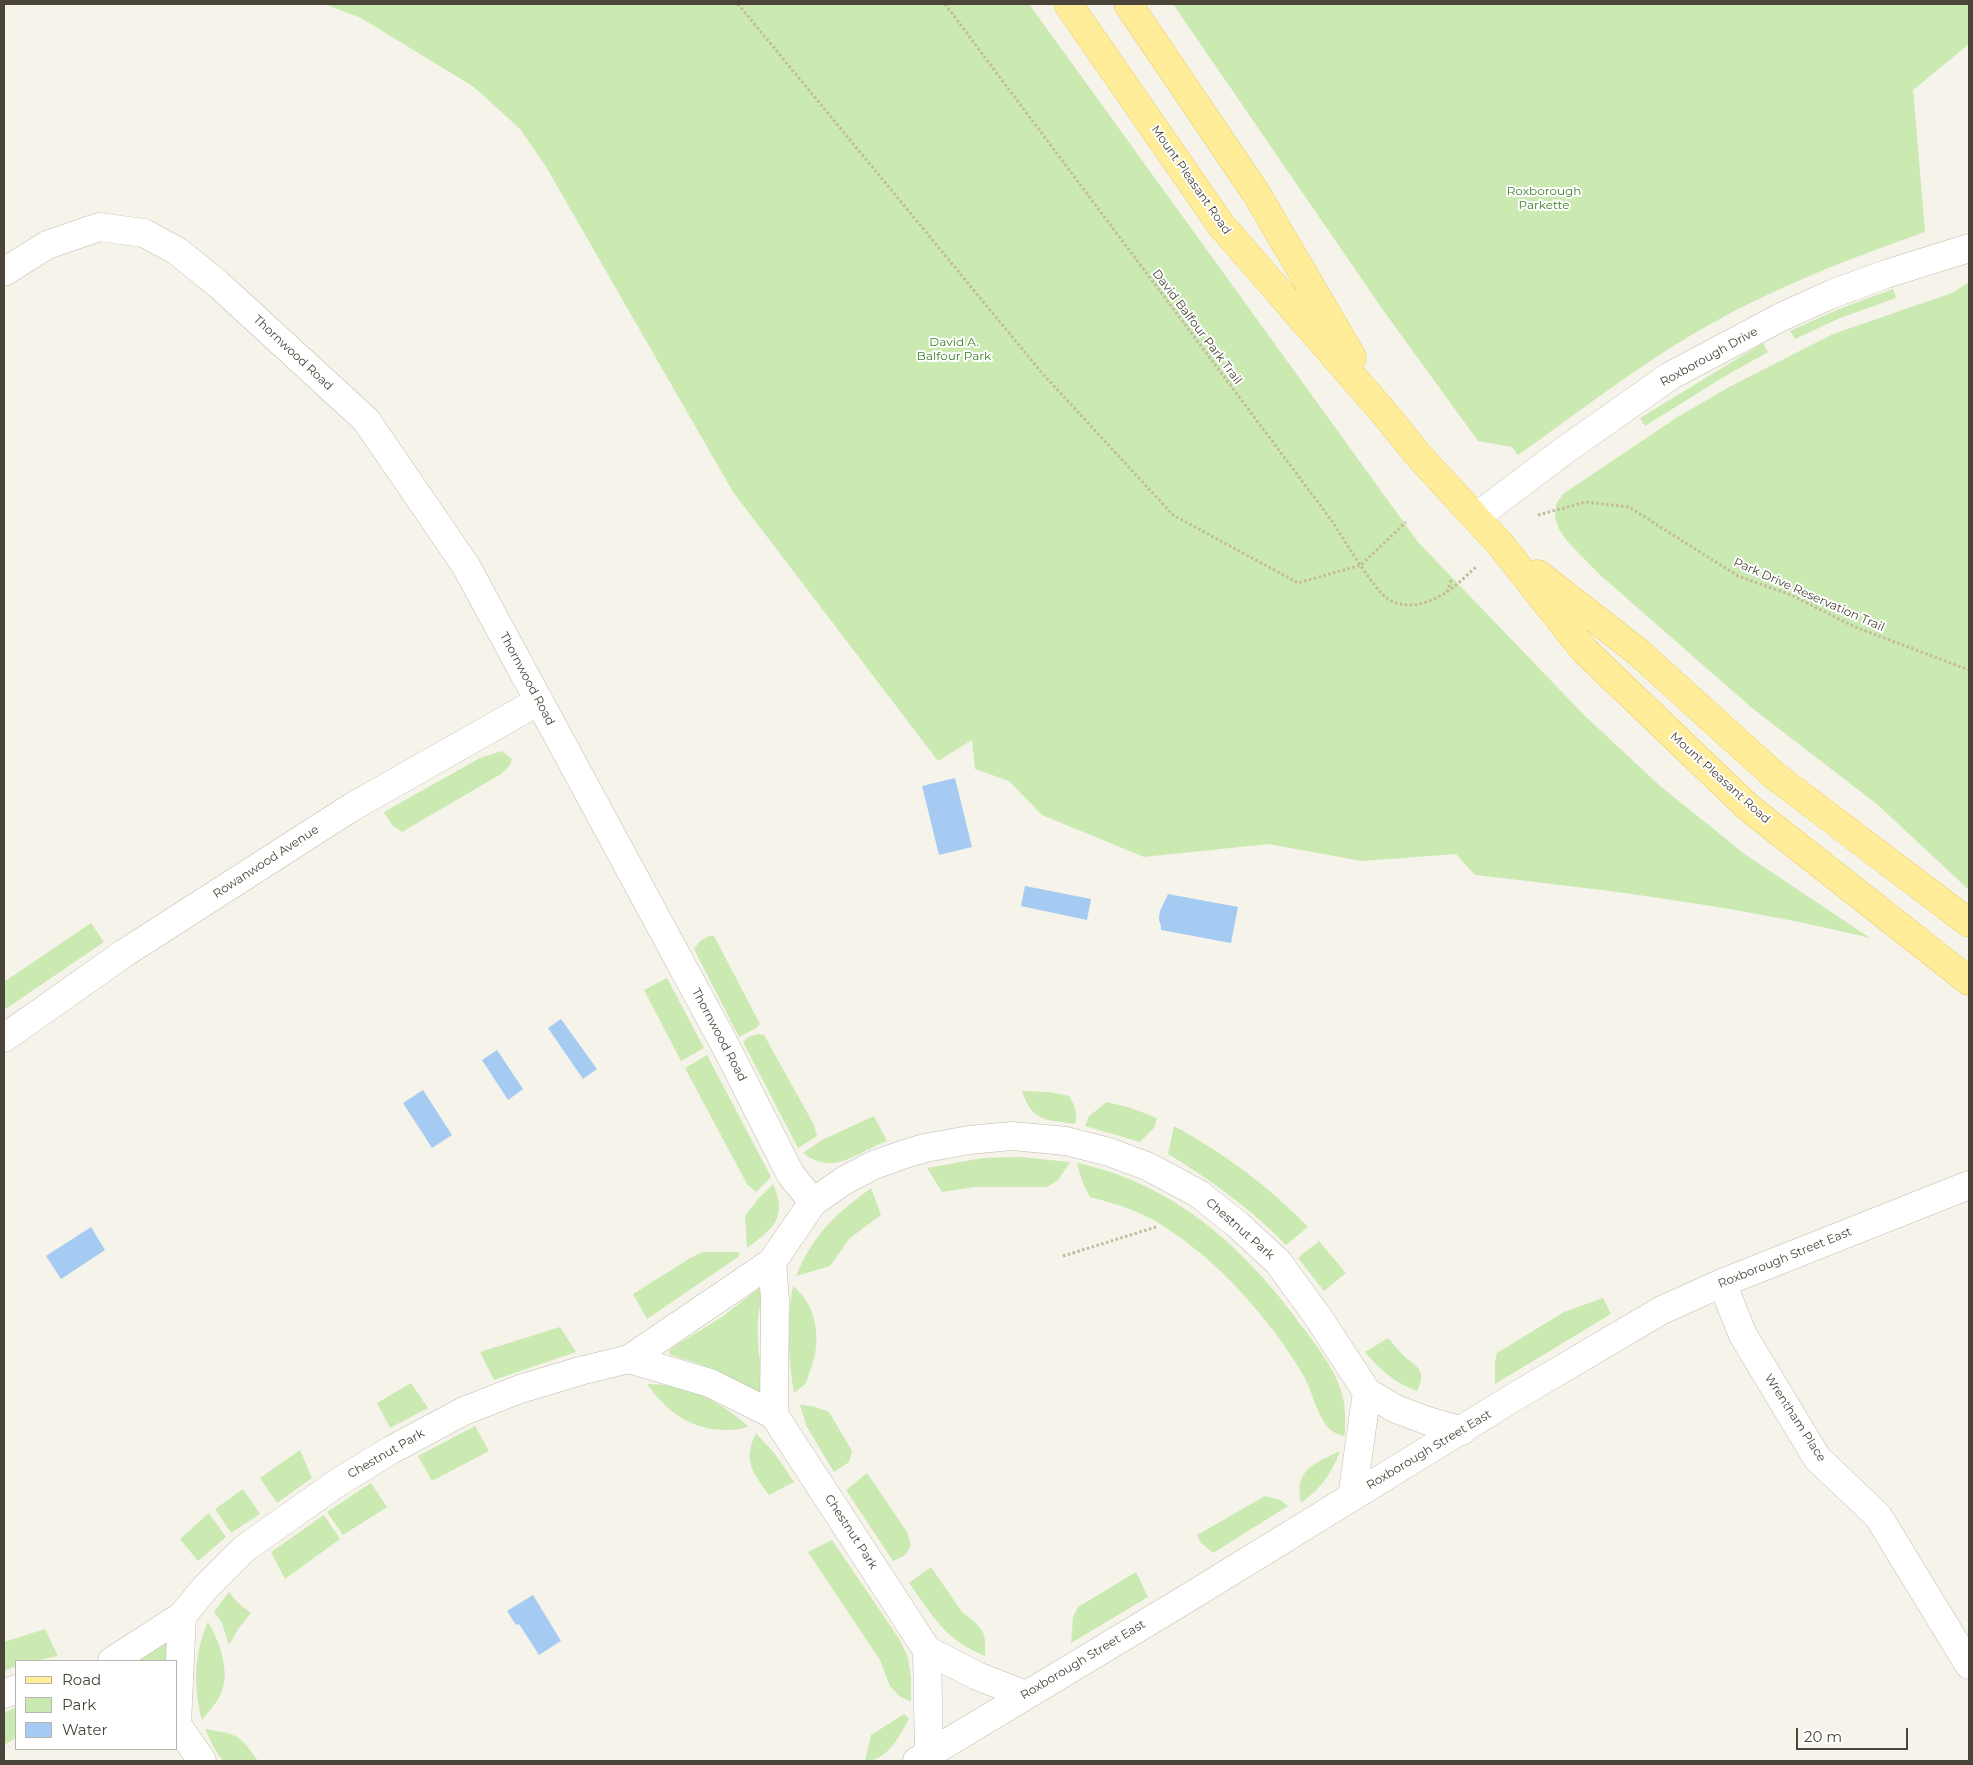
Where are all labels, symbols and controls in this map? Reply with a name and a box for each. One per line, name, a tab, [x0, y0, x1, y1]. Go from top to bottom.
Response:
street label: Mount Pleasant Road	[1148, 123, 1234, 237]
park label: Roxborough Parkette	[1507, 184, 1581, 212]
street label: David Balfour Park Trail	[1149, 267, 1245, 387]
street label: Thornwood Road	[250, 313, 336, 393]
street label: Roxborough Drive	[1658, 324, 1760, 390]
park label: David A. Balfour Park	[917, 335, 991, 363]
street label: Park Drive Reservation Trail	[1731, 555, 1887, 635]
street label: Thornwood Road	[496, 630, 558, 728]
street label: Mount Pleasant Road	[1667, 729, 1773, 827]
street label: Rowanwood Avenue	[210, 822, 322, 902]
street label: Thornwood Road	[688, 986, 750, 1084]
street label: Chestnut Park	[1203, 1195, 1277, 1263]
street label: Roxborough Street East	[1716, 1225, 1854, 1291]
street label: Wrentham Place	[1761, 1371, 1829, 1465]
street label: Roxborough Street East	[1364, 1407, 1494, 1493]
street label: Chestnut Park	[345, 1426, 427, 1482]
street label: Chestnut Park	[821, 1492, 881, 1572]
street label: Roxborough Street East	[1018, 1617, 1148, 1703]
legend	[15, 1660, 178, 1750]
text: Road	[62, 1670, 101, 1689]
text: Park	[62, 1695, 96, 1714]
scale bar	[1798, 1718, 1910, 1750]
text: Water	[62, 1720, 108, 1739]
text: 20 m	[1804, 1727, 1842, 1746]

